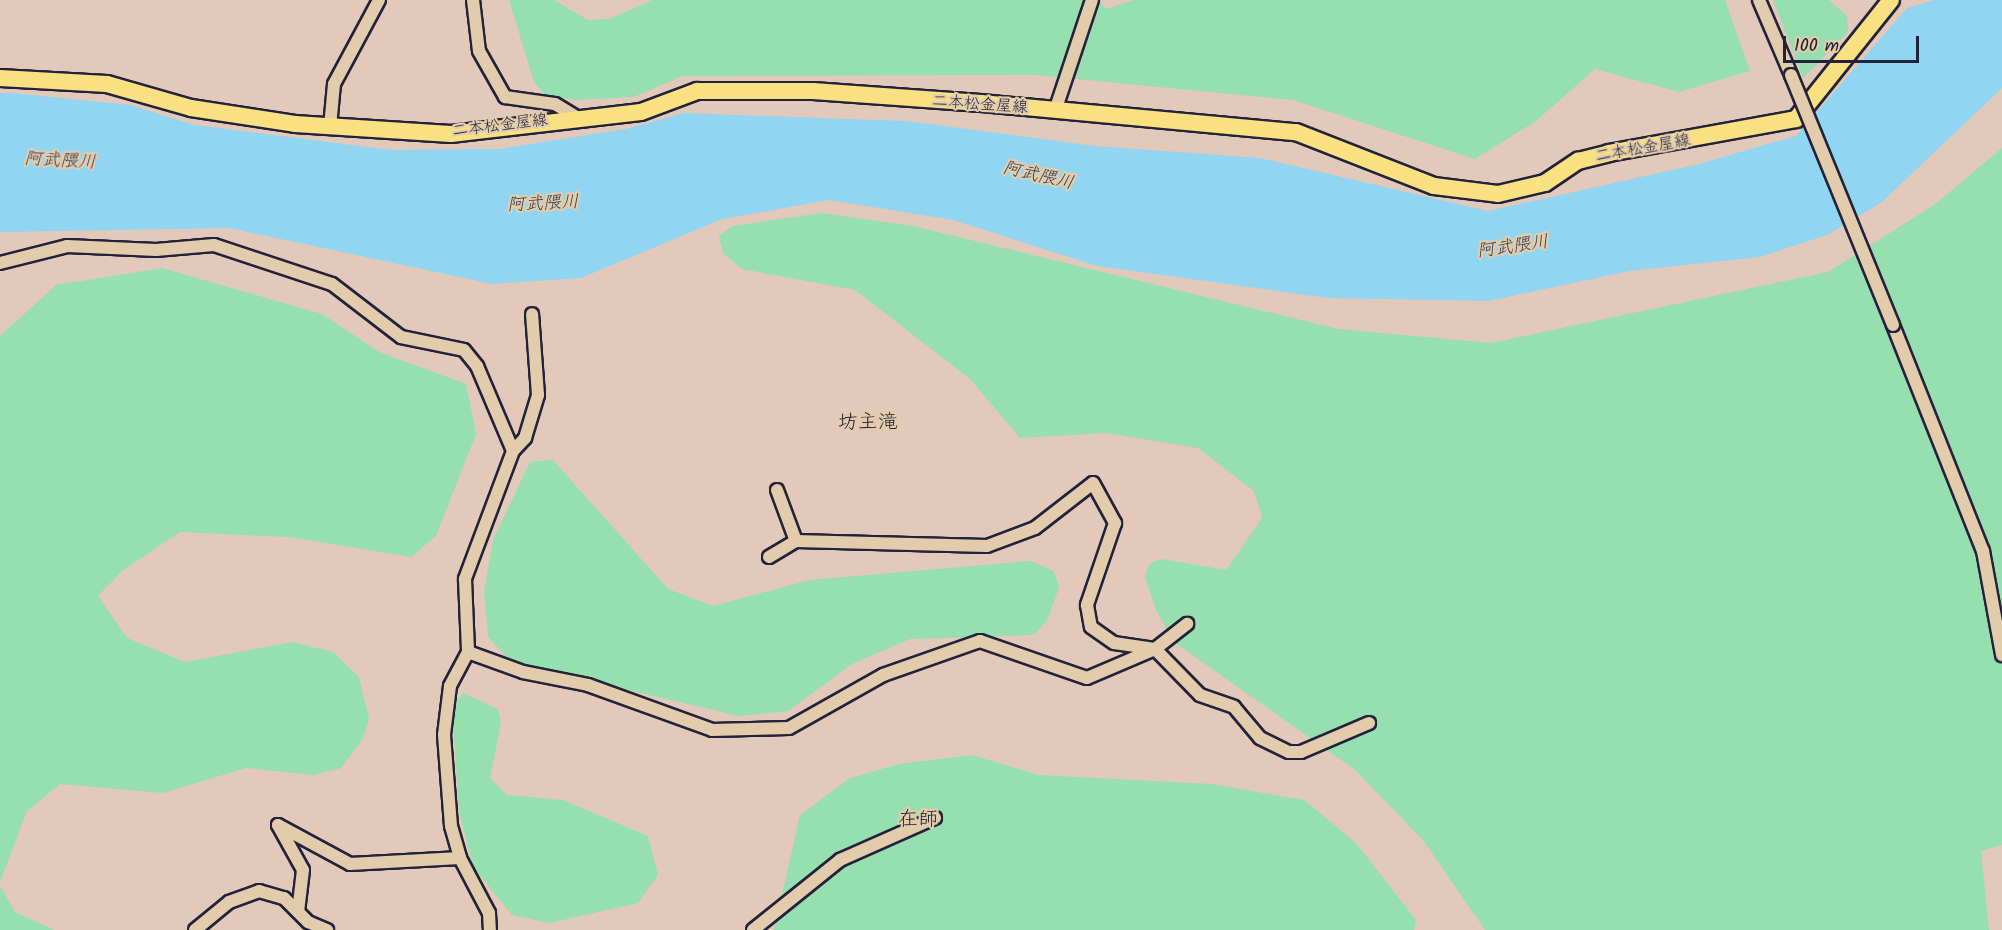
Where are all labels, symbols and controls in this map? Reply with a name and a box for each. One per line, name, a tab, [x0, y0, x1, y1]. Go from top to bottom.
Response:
scale bar	[1786, 24, 1922, 62]
text: 100 m	[1794, 32, 1839, 61]
street label: 二本松金屋線	[931, 92, 1029, 118]
street label: 二本松金屋線	[451, 111, 549, 141]
street label: 二本松金屋線	[1594, 131, 1692, 167]
water label: 阿武隈川	[23, 149, 97, 175]
water label: 阿武隈川	[1000, 158, 1076, 196]
water label: 阿武隈川	[506, 192, 580, 218]
water label: 阿武隈川	[1476, 232, 1550, 264]
district label: 坊主滝	[838, 411, 898, 435]
district label: 在師	[898, 808, 938, 832]

